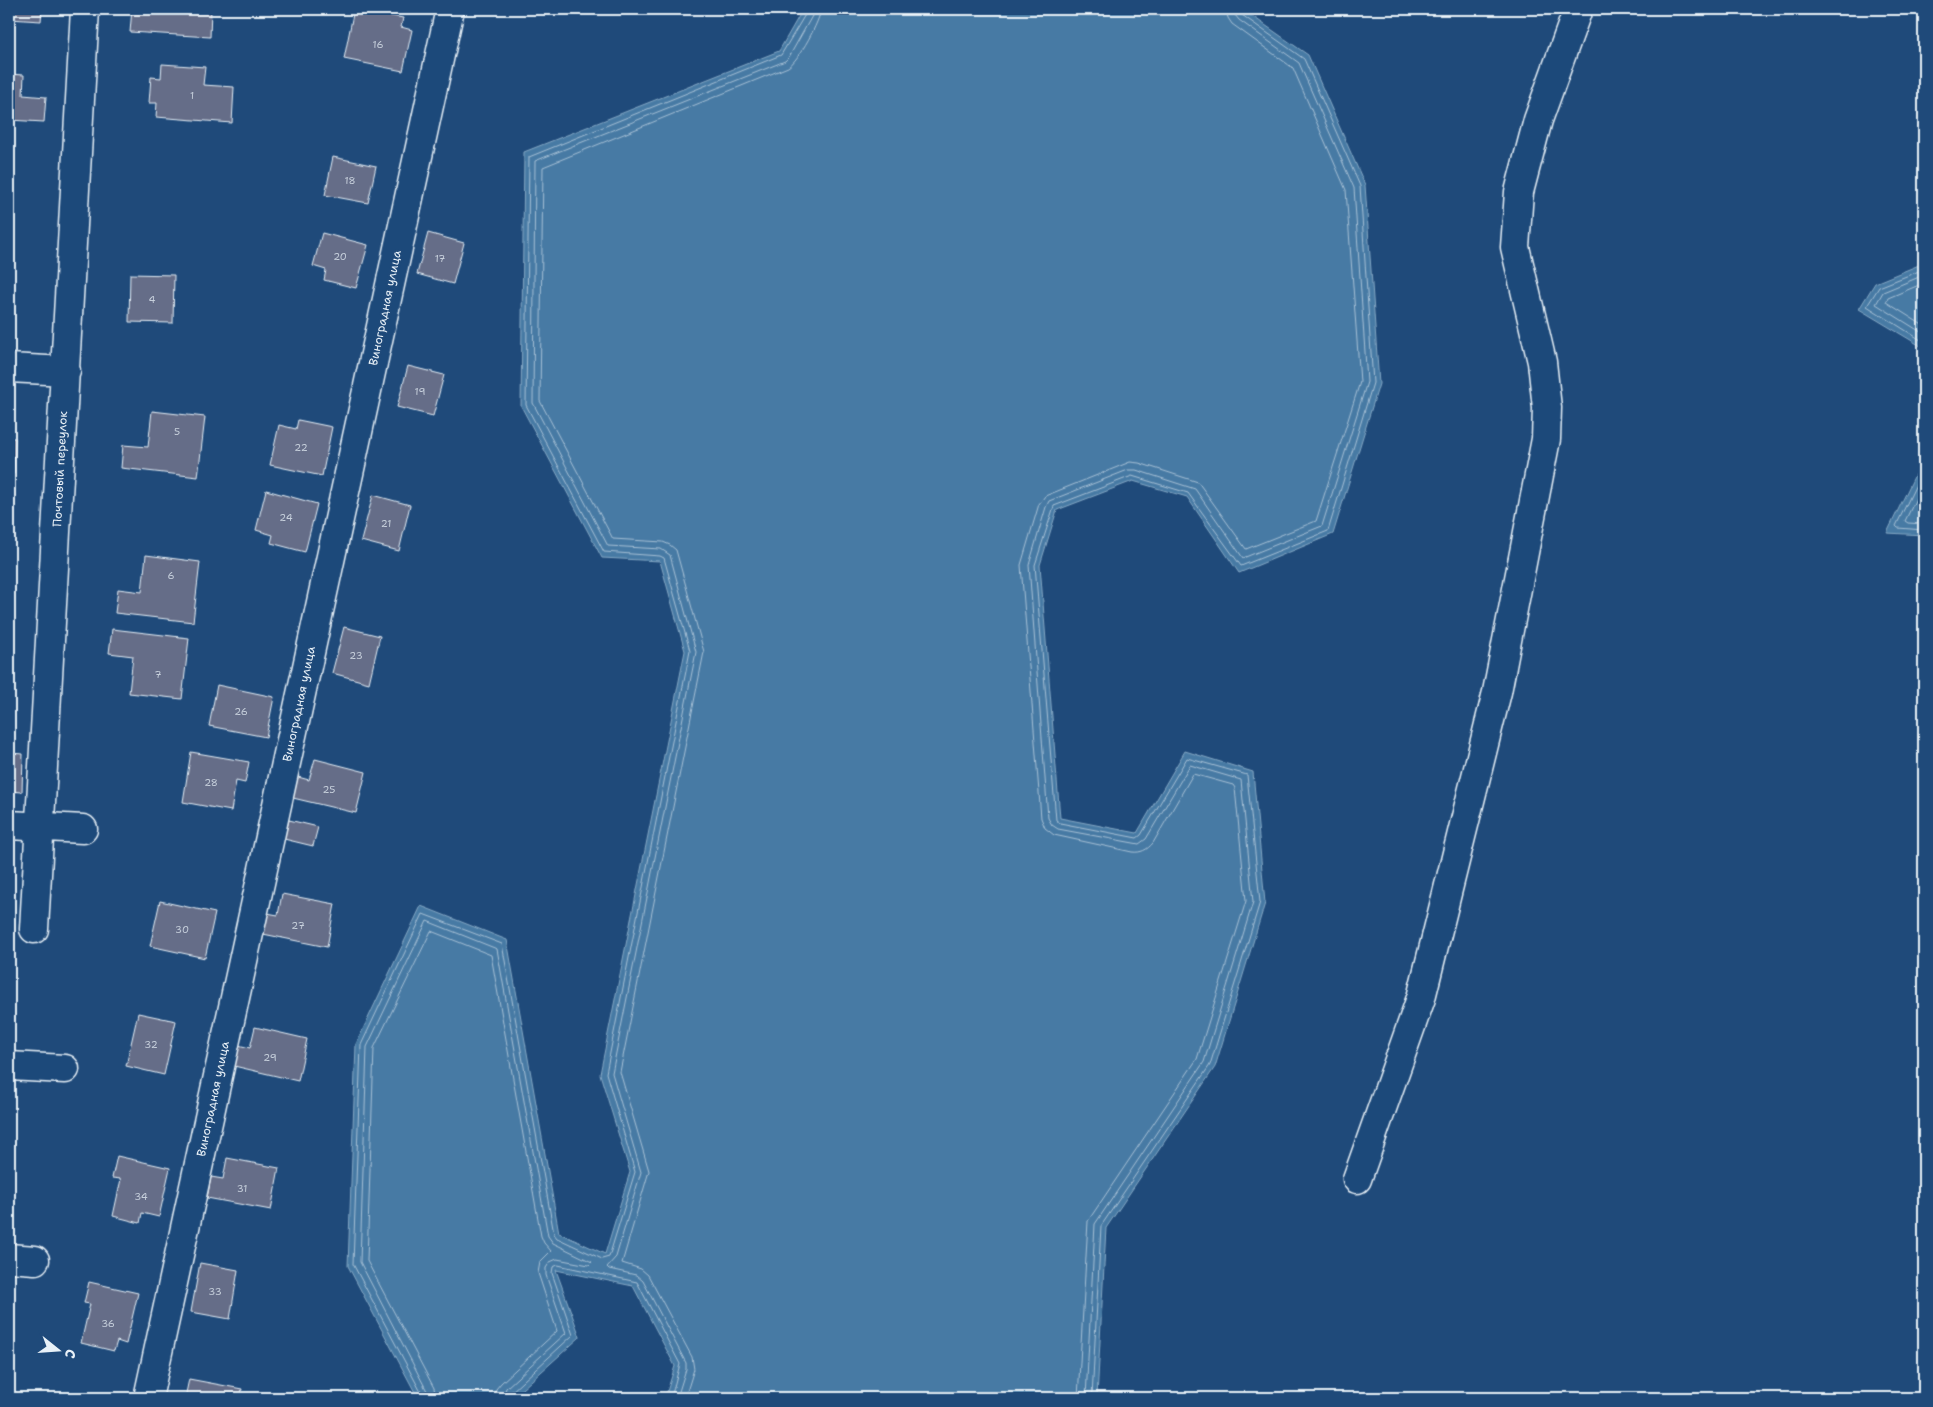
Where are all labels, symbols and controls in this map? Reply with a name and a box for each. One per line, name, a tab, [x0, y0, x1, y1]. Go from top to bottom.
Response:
house number: 16	[373, 38, 383, 51]
house number: 1	[190, 89, 194, 102]
house number: 18	[344, 174, 356, 187]
street label: Виноградная улица	[365, 248, 405, 367]
house number: 20	[333, 250, 347, 263]
house number: 17	[435, 252, 445, 265]
house number: 4	[149, 293, 156, 306]
house number: 19	[415, 385, 425, 398]
street label: Почтовый переулок	[49, 410, 71, 527]
house number: 5	[174, 425, 180, 438]
house number: 22	[294, 441, 308, 454]
house number: 24	[279, 511, 293, 524]
house number: 21	[381, 517, 391, 530]
house number: 6	[168, 569, 175, 582]
street label: Виноградная улица	[279, 644, 319, 763]
house number: 23	[349, 649, 363, 662]
house number: 7	[155, 668, 162, 681]
house number: 26	[234, 705, 248, 718]
house number: 28	[204, 776, 218, 789]
house number: 25	[323, 783, 335, 796]
house number: 27	[291, 919, 305, 932]
house number: 30	[175, 923, 189, 936]
house number: 32	[144, 1038, 158, 1051]
street label: Виноградная улица	[193, 1039, 233, 1158]
house number: 29	[263, 1051, 277, 1064]
house number: 31	[237, 1182, 247, 1195]
house number: 34	[134, 1190, 148, 1203]
house number: 33	[208, 1285, 222, 1298]
house number: 36	[101, 1317, 115, 1330]
north arrow	[32, 1324, 82, 1374]
text: С	[61, 1347, 80, 1361]

